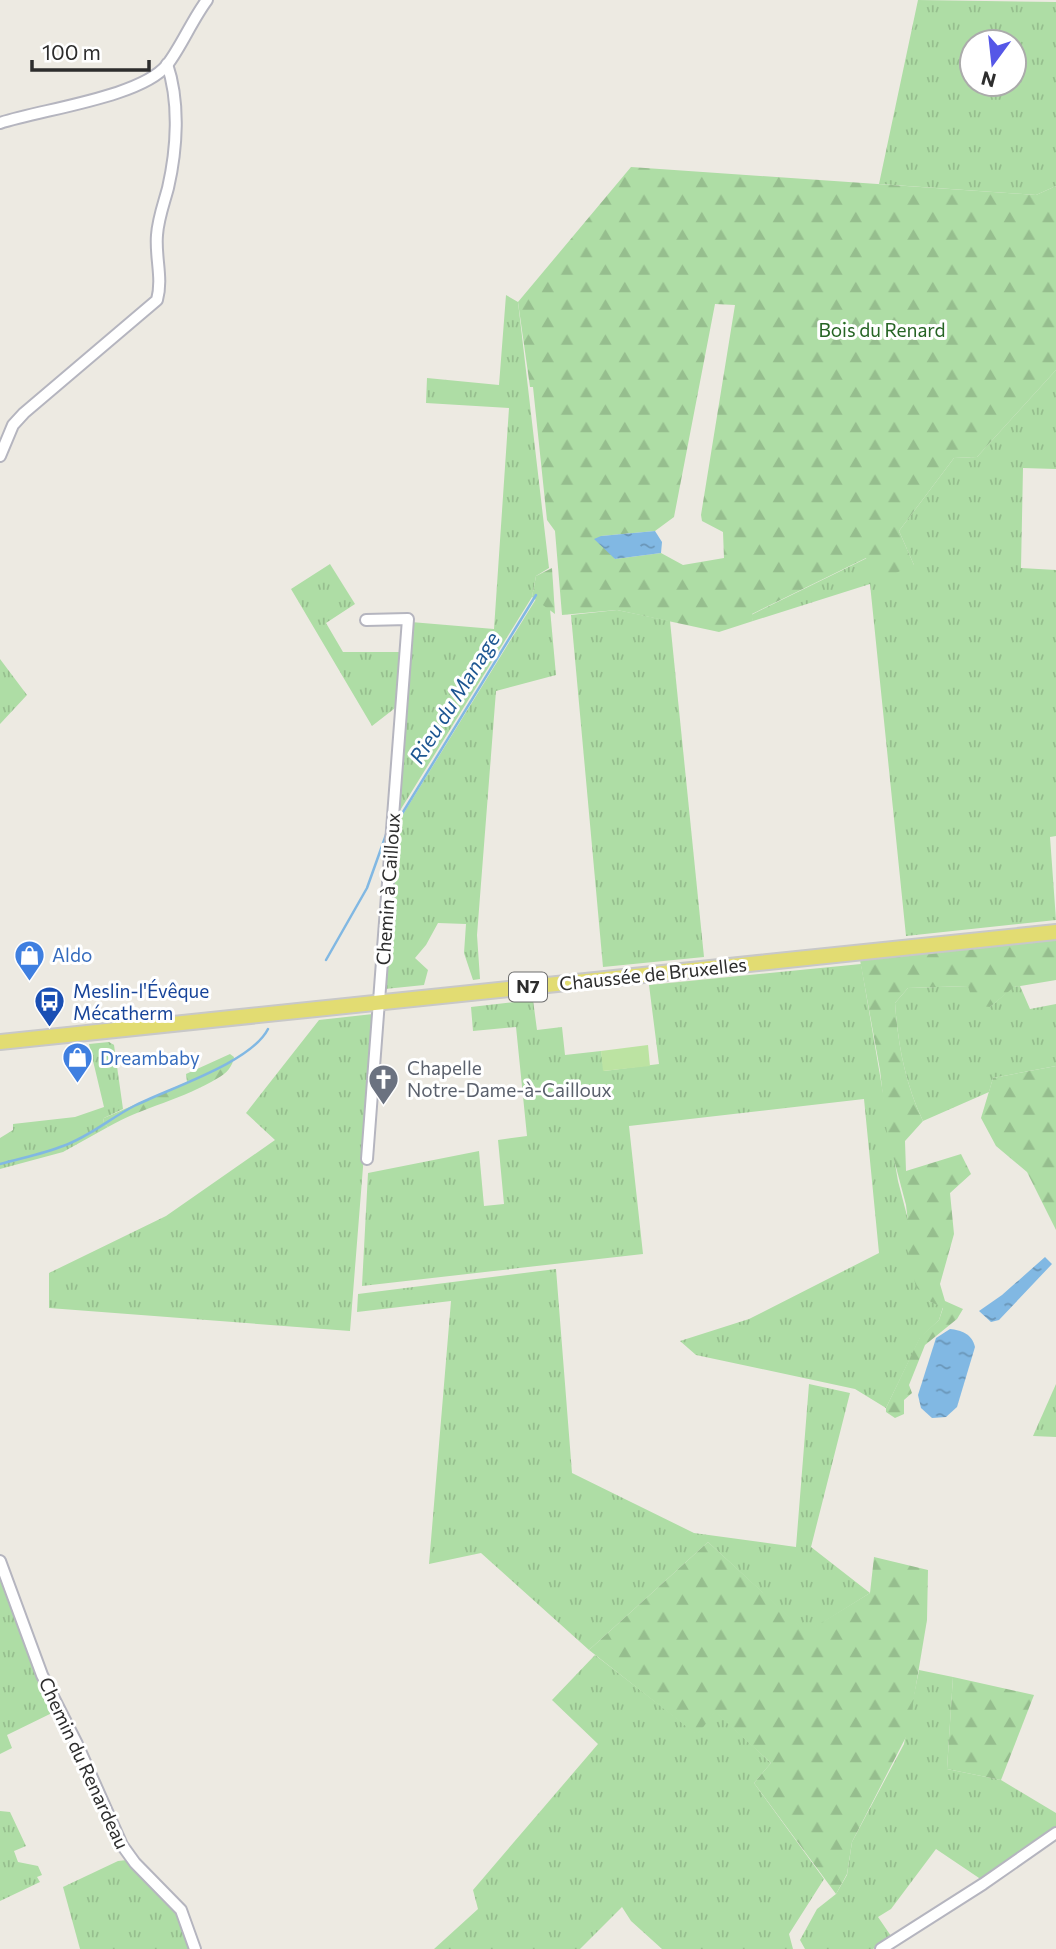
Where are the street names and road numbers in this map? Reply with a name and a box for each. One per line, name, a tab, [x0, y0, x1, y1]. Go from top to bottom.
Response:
street label: Chemin à Cailloux	[371, 812, 404, 966]
street label: Chaussée de Bruxelles	[558, 952, 748, 995]
road number: N7	[509, 972, 547, 1002]
street label: Chemin du Renardeau	[35, 1673, 134, 1852]

